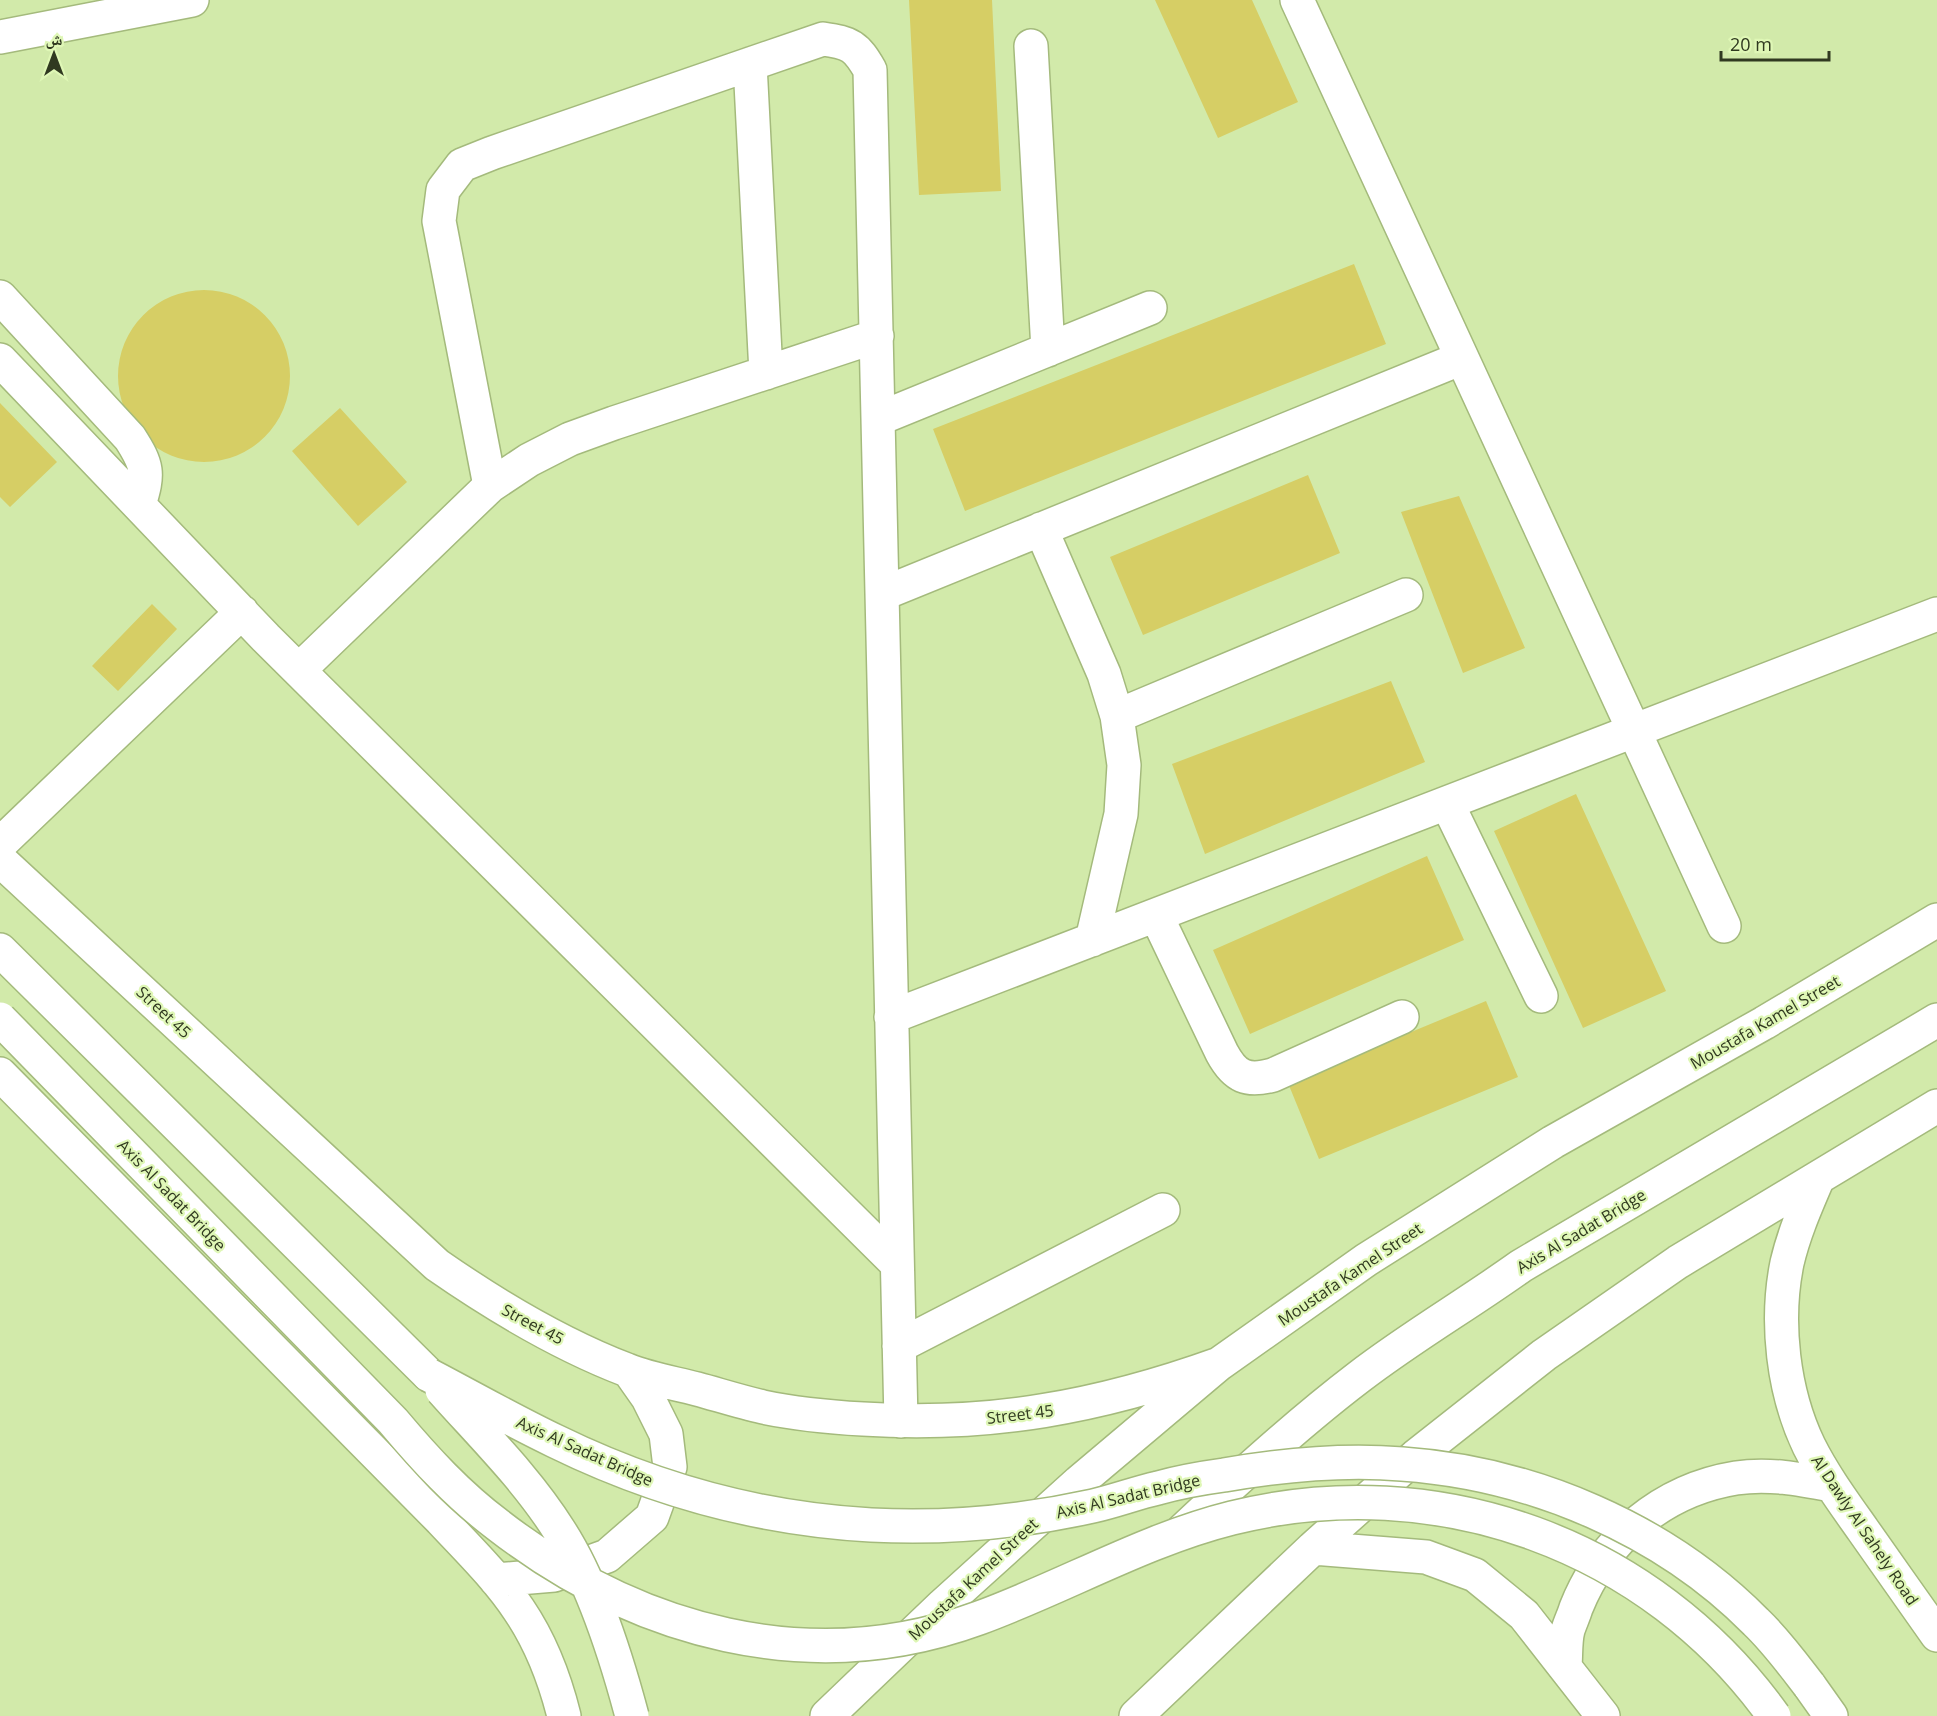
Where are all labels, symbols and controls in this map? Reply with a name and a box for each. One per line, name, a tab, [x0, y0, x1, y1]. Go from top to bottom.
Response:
north arrow	[24, 24, 84, 84]
scale bar	[1721, 24, 1829, 62]
text: ش	[46, 28, 63, 50]
text: 20 m	[1730, 32, 1772, 56]
street label: Moustafa Kamel Street	[1686, 970, 1844, 1074]
street label: Street 45	[132, 981, 196, 1043]
street label: Axis Al Sadat Bridge	[113, 1134, 231, 1256]
street label: Axis Al Sadat Bridge	[1512, 1184, 1650, 1278]
street label: Moustafa Kamel Street	[1273, 1217, 1427, 1331]
street label: Street 45	[498, 1299, 568, 1349]
street label: Street 45	[985, 1399, 1055, 1429]
street label: Axis Al Sadat Bridge	[513, 1411, 657, 1491]
street label: Al Dawly Al Sahely Road	[1807, 1451, 1923, 1609]
street label: Axis Al Sadat Bridge	[1054, 1469, 1202, 1523]
street label: Moustafa Kamel Street	[903, 1513, 1043, 1645]

